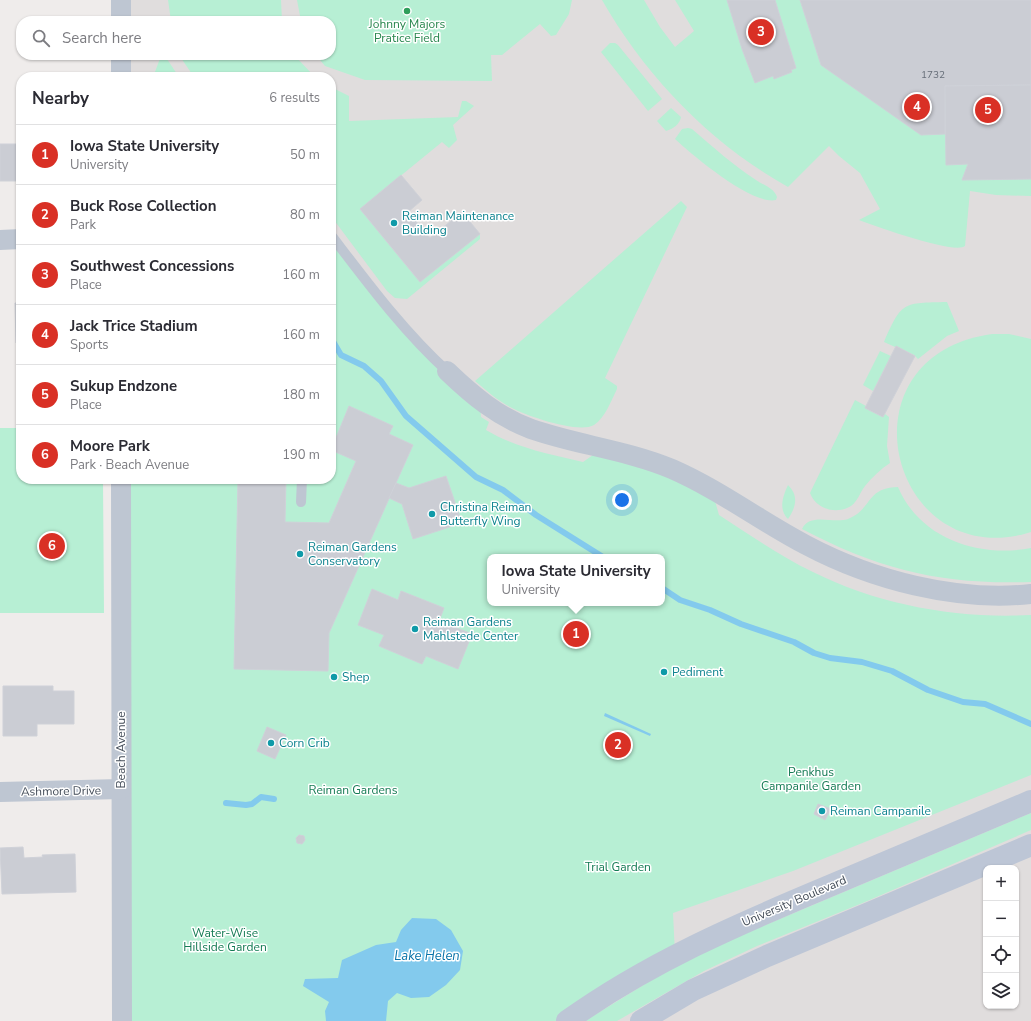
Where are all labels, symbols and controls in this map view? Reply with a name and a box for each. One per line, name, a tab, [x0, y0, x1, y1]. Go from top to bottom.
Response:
marker: Johnny Majors Pratice Field	[402, 6, 412, 16]
search box	[16, 16, 336, 60]
place label: Johnny Majors Pratice Field	[368, 16, 445, 46]
pin: 3	[748, 17, 774, 47]
icon: search	[30, 27, 52, 49]
text: Search here	[62, 28, 142, 48]
house number: 1732	[921, 68, 945, 82]
text: Nearby	[32, 87, 89, 110]
text: 6 results	[269, 89, 320, 107]
pin: 4	[904, 92, 930, 122]
pin: 5	[975, 95, 1001, 125]
text: Iowa State University	[70, 136, 219, 156]
text: 1	[41, 146, 49, 164]
text: 50 m	[290, 146, 320, 164]
text: University	[70, 156, 129, 174]
text: Buck Rose Collection	[70, 196, 216, 216]
text: 2	[41, 206, 49, 224]
text: 80 m	[290, 206, 320, 224]
place label: Reiman Maintenance Building	[402, 208, 514, 238]
text: Park	[70, 216, 96, 234]
marker: Reiman Maintenance Building	[389, 218, 399, 228]
text: Southwest Concessions	[70, 256, 234, 276]
text: 3	[41, 266, 49, 284]
text: 160 m	[282, 266, 320, 284]
text: Place	[70, 276, 102, 294]
text: Jack Trice Stadium	[70, 316, 198, 336]
text: 4	[41, 326, 49, 344]
text: 160 m	[282, 326, 320, 344]
text: Sports	[70, 336, 109, 354]
text: Sukup Endzone	[70, 376, 177, 396]
text: 5	[41, 386, 49, 404]
text: 180 m	[282, 386, 320, 404]
text: Place	[70, 396, 102, 414]
text: Moore Park	[70, 436, 150, 456]
text: 6	[41, 446, 49, 464]
text: 190 m	[282, 446, 320, 464]
text: Park · Beach Avenue	[70, 456, 189, 474]
your location	[612, 490, 632, 510]
place label: Christina Reiman Butterfly Wing	[440, 499, 531, 529]
marker: Christina Reiman Butterfly Wing	[427, 509, 437, 519]
pin: 6	[39, 531, 65, 561]
place label: Reiman Gardens Conservatory	[308, 539, 397, 569]
marker: Reiman Gardens Conservatory	[295, 549, 305, 559]
popup	[487, 554, 665, 606]
text: Iowa State University	[501, 561, 651, 581]
text: University	[501, 581, 560, 599]
place label: Reiman Gardens Mahlstede Center	[423, 614, 519, 644]
pin: 1	[563, 619, 589, 649]
marker: Reiman Gardens Mahlstede Center	[410, 624, 420, 634]
place label: Pediment	[672, 664, 724, 680]
marker: Pediment	[659, 667, 669, 677]
place label: Shep	[342, 669, 370, 685]
marker: Shep	[329, 672, 339, 682]
street label: Beach Avenue	[113, 711, 129, 789]
pin: 2	[605, 730, 631, 760]
place label: Corn Crib	[279, 735, 330, 751]
marker: Corn Crib	[266, 738, 276, 748]
park label: Penkhus Campanile Garden	[761, 764, 861, 794]
street label: Ashmore Drive	[21, 782, 101, 800]
park label: Reiman Gardens	[309, 782, 398, 798]
place label: Reiman Campanile	[830, 803, 931, 819]
marker: Reiman Campanile	[817, 806, 827, 816]
park label: Trial Garden	[585, 859, 651, 875]
map controls	[983, 865, 1019, 1009]
button: +	[983, 865, 1019, 901]
street label: University Boulevard	[739, 872, 849, 930]
button: −	[983, 901, 1019, 937]
park label: Water-Wise Hillside Garden	[183, 925, 267, 955]
button: locate	[983, 937, 1019, 973]
water label: Lake Helen	[394, 947, 460, 965]
button: layers	[983, 973, 1019, 1009]

